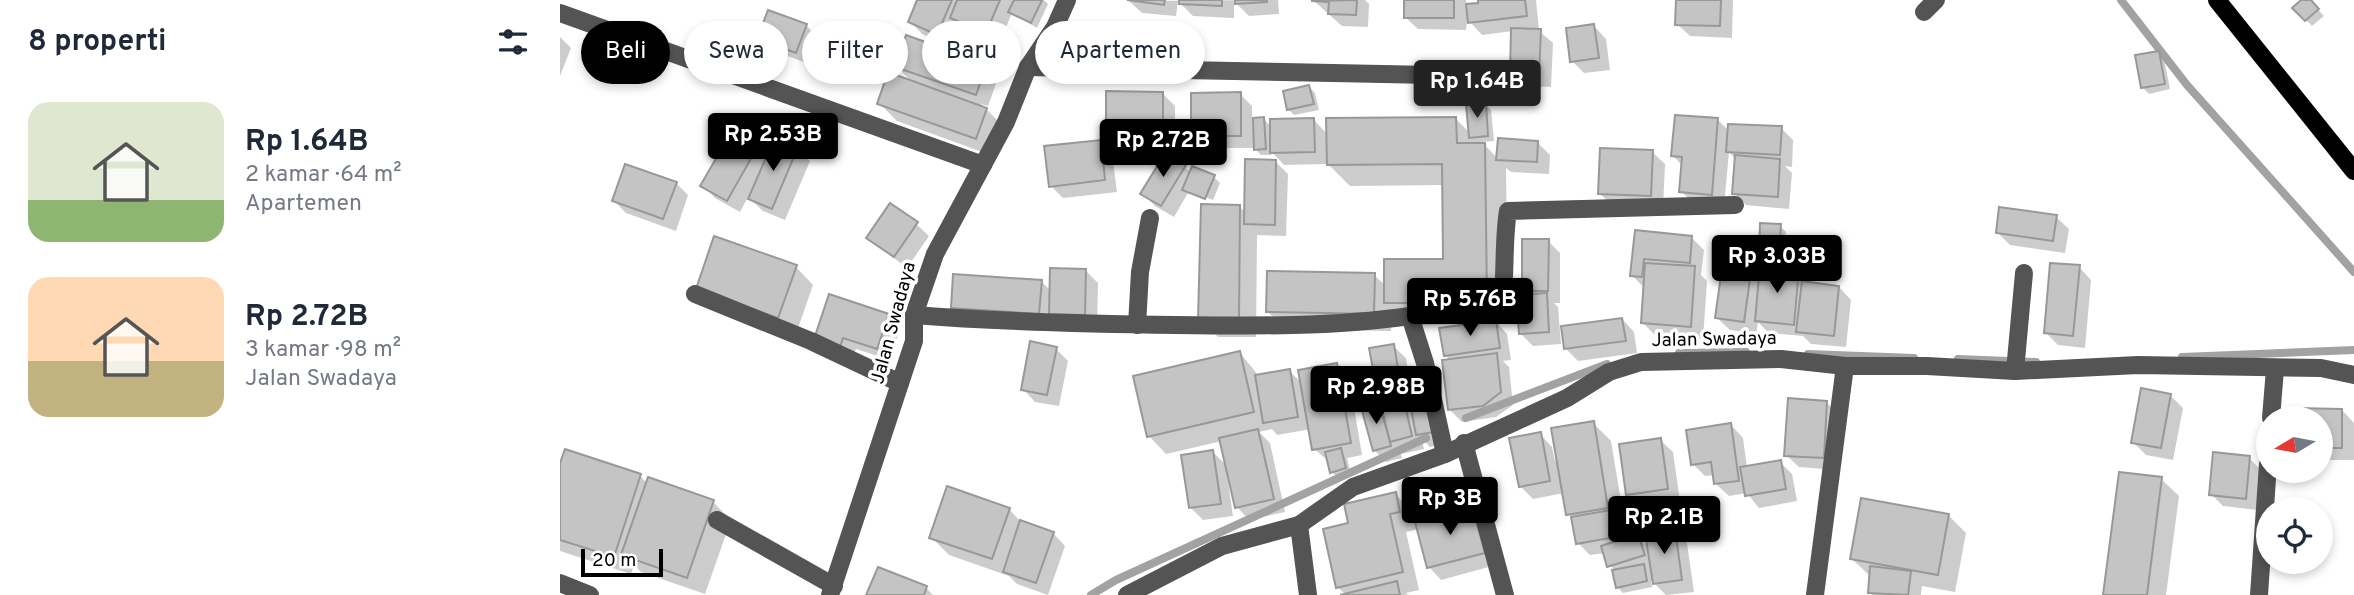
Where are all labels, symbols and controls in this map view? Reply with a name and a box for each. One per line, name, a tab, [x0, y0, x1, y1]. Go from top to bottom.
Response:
chip: Beli	[581, 21, 670, 84]
chip: Sewa	[684, 21, 788, 84]
chip: Filter	[802, 21, 908, 84]
chip: Baru	[922, 21, 1021, 84]
chip: Apartemen	[1035, 21, 1205, 84]
icon: filters	[494, 23, 532, 61]
text: 8 properti	[28, 24, 167, 61]
pin: Rp 1.64B	[1405, 60, 1549, 120]
text: Rp 1.64B	[1430, 68, 1524, 97]
pin: Rp 2.53B	[701, 114, 845, 173]
pin: Rp 2.72B	[1091, 120, 1235, 179]
text: Rp 2.53B	[724, 121, 822, 150]
text: Rp 1.64B	[245, 124, 368, 161]
text: Rp 2.72B	[1116, 127, 1210, 156]
icon: home	[84, 130, 168, 214]
text: 2 kamar · 64 m²	[245, 161, 402, 190]
text: Apartemen	[245, 190, 362, 219]
pin: Rp 3.03B	[1705, 236, 1849, 295]
text: Rp 3.03B	[1728, 243, 1826, 272]
street label: Jalan Swadaya	[866, 259, 922, 387]
pin: Rp 5.76B	[1398, 278, 1542, 338]
text: Rp 5.76B	[1423, 286, 1517, 315]
text: Rp 2.72B	[245, 299, 368, 336]
icon: home	[84, 305, 168, 389]
street label: Jalan Swadaya	[1651, 327, 1777, 353]
text: 3 kamar · 98 m²	[245, 336, 401, 365]
text: Jalan Swadaya	[245, 365, 397, 394]
pin: Rp 2.98B	[1304, 366, 1448, 426]
text: Rp 2.98B	[1327, 374, 1425, 403]
north arrow	[2256, 406, 2333, 483]
map controls	[2256, 406, 2333, 574]
pin: Rp 3B	[1401, 477, 1499, 537]
text: Rp 3B	[1418, 485, 1482, 514]
pin: Rp 2.1B	[1599, 496, 1729, 556]
button: locate	[2256, 497, 2333, 574]
text: Rp 2.1B	[1624, 504, 1704, 533]
scale bar	[581, 546, 663, 578]
text: 20 m	[592, 549, 636, 573]

